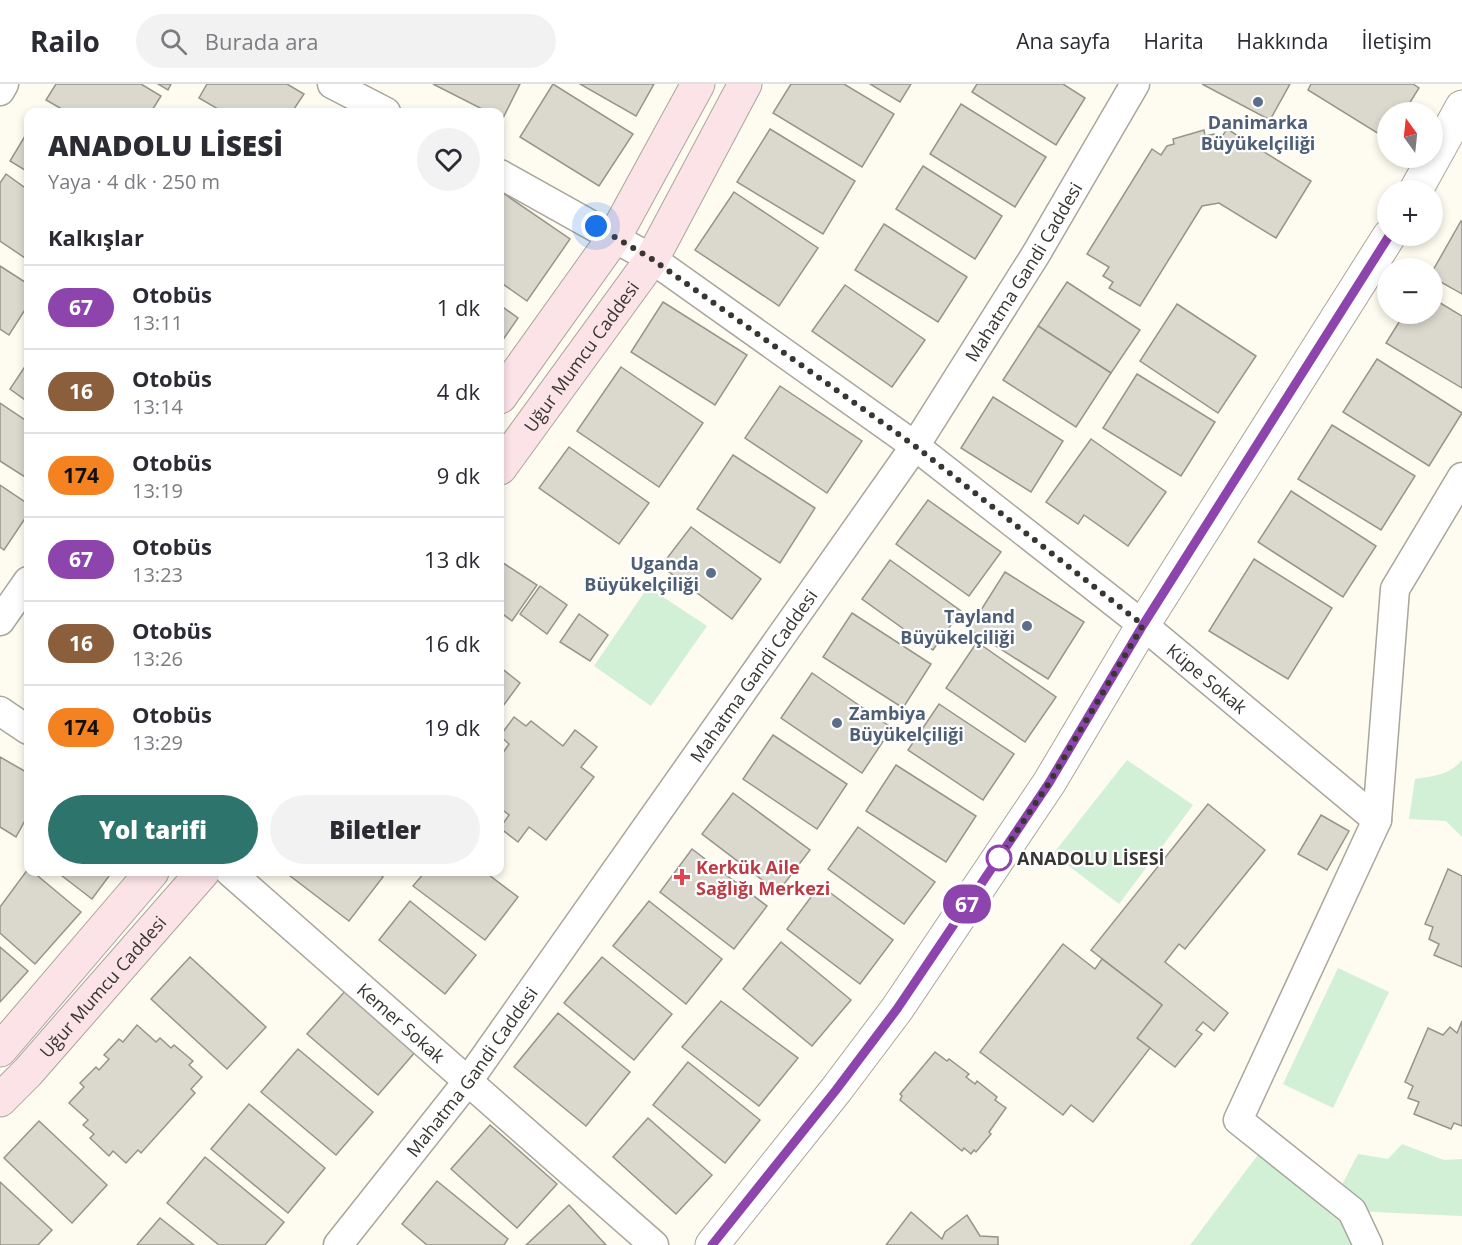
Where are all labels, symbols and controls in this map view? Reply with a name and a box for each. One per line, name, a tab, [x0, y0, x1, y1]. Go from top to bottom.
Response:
search box	[136, 14, 556, 68]
text: Railo	[30, 22, 100, 60]
icon: search	[157, 25, 190, 58]
text: Burada ara	[205, 26, 319, 56]
text: Ana sayfa	[1016, 27, 1110, 55]
text: Harita	[1143, 27, 1204, 55]
text: Hakkında	[1237, 27, 1329, 55]
text: İletişim	[1362, 27, 1432, 55]
marker: Danimarka Büyükelçiliği	[1251, 95, 1265, 109]
north arrow	[1377, 102, 1443, 168]
map controls	[1377, 102, 1443, 324]
place label: Danimarka Büyükelçiliği	[1201, 110, 1315, 155]
text: ANADOLU LİSESİ	[48, 126, 283, 164]
button: heart	[417, 128, 480, 191]
text: Yaya · 4 dk · 250 m	[48, 168, 220, 195]
street label: Mahatma Gandi Caddesi	[959, 178, 1087, 366]
button: +	[1377, 180, 1443, 246]
your location	[581, 211, 611, 241]
text: Kalkışlar	[48, 222, 144, 252]
button: −	[1377, 258, 1443, 324]
street label: Uğur Mumcu Caddesi	[518, 276, 644, 437]
text: Otobüs	[132, 279, 212, 309]
text: 1 dk	[437, 292, 480, 322]
text: 67	[69, 293, 93, 321]
text: 13:11	[132, 309, 183, 336]
text: Otobüs	[132, 363, 212, 393]
text: 4 dk	[437, 376, 480, 406]
text: 16	[69, 377, 93, 405]
text: 13:14	[132, 393, 183, 420]
text: Otobüs	[132, 447, 212, 477]
text: 9 dk	[437, 460, 480, 490]
text: 174	[63, 461, 99, 489]
text: 13:19	[132, 477, 183, 504]
text: Otobüs	[132, 531, 212, 561]
text: 13 dk	[424, 544, 480, 574]
text: 67	[69, 545, 93, 573]
place label: Uganda Büyükelçiliği	[584, 551, 699, 596]
text: 13:23	[132, 561, 183, 588]
marker: Uganda Büyükelçiliği	[704, 566, 718, 580]
street label: Mahatma Gandi Caddesi	[684, 584, 822, 767]
place label: Tayland Büyükelçiliği	[900, 604, 1015, 649]
text: Otobüs	[132, 615, 212, 645]
marker: Tayland Büyükelçiliği	[1020, 619, 1034, 633]
text: 16 dk	[424, 628, 480, 658]
text: 16	[69, 629, 93, 657]
street label: Küpe Sokak	[1162, 638, 1253, 719]
text: 13:26	[132, 645, 183, 672]
text: Otobüs	[132, 699, 212, 729]
place label: Zambiya Büyükelçiliği	[849, 701, 964, 746]
text: 19 dk	[424, 712, 480, 742]
text: 174	[63, 713, 99, 741]
marker: Zambiya Büyükelçiliği	[830, 716, 844, 730]
text: 13:29	[132, 729, 183, 756]
button: Yol tarifi	[48, 795, 258, 864]
button: Biletler	[270, 795, 480, 864]
marker: ANADOLU LİSESİ	[986, 845, 1012, 871]
place label: ANADOLU LİSESİ	[1017, 846, 1165, 870]
place label: Kerkük Aile Sağlığı Merkezi	[696, 855, 830, 900]
marker: Kerkük Aile Sağlığı Merkezi	[673, 868, 691, 886]
line badge: 67	[940, 884, 994, 924]
text: 67	[955, 890, 979, 918]
street label: Uğur Mumcu Caddesi	[34, 911, 171, 1063]
street label: Kemer Sokak	[352, 977, 451, 1068]
street label: Mahatma Gandi Caddesi	[401, 982, 543, 1162]

